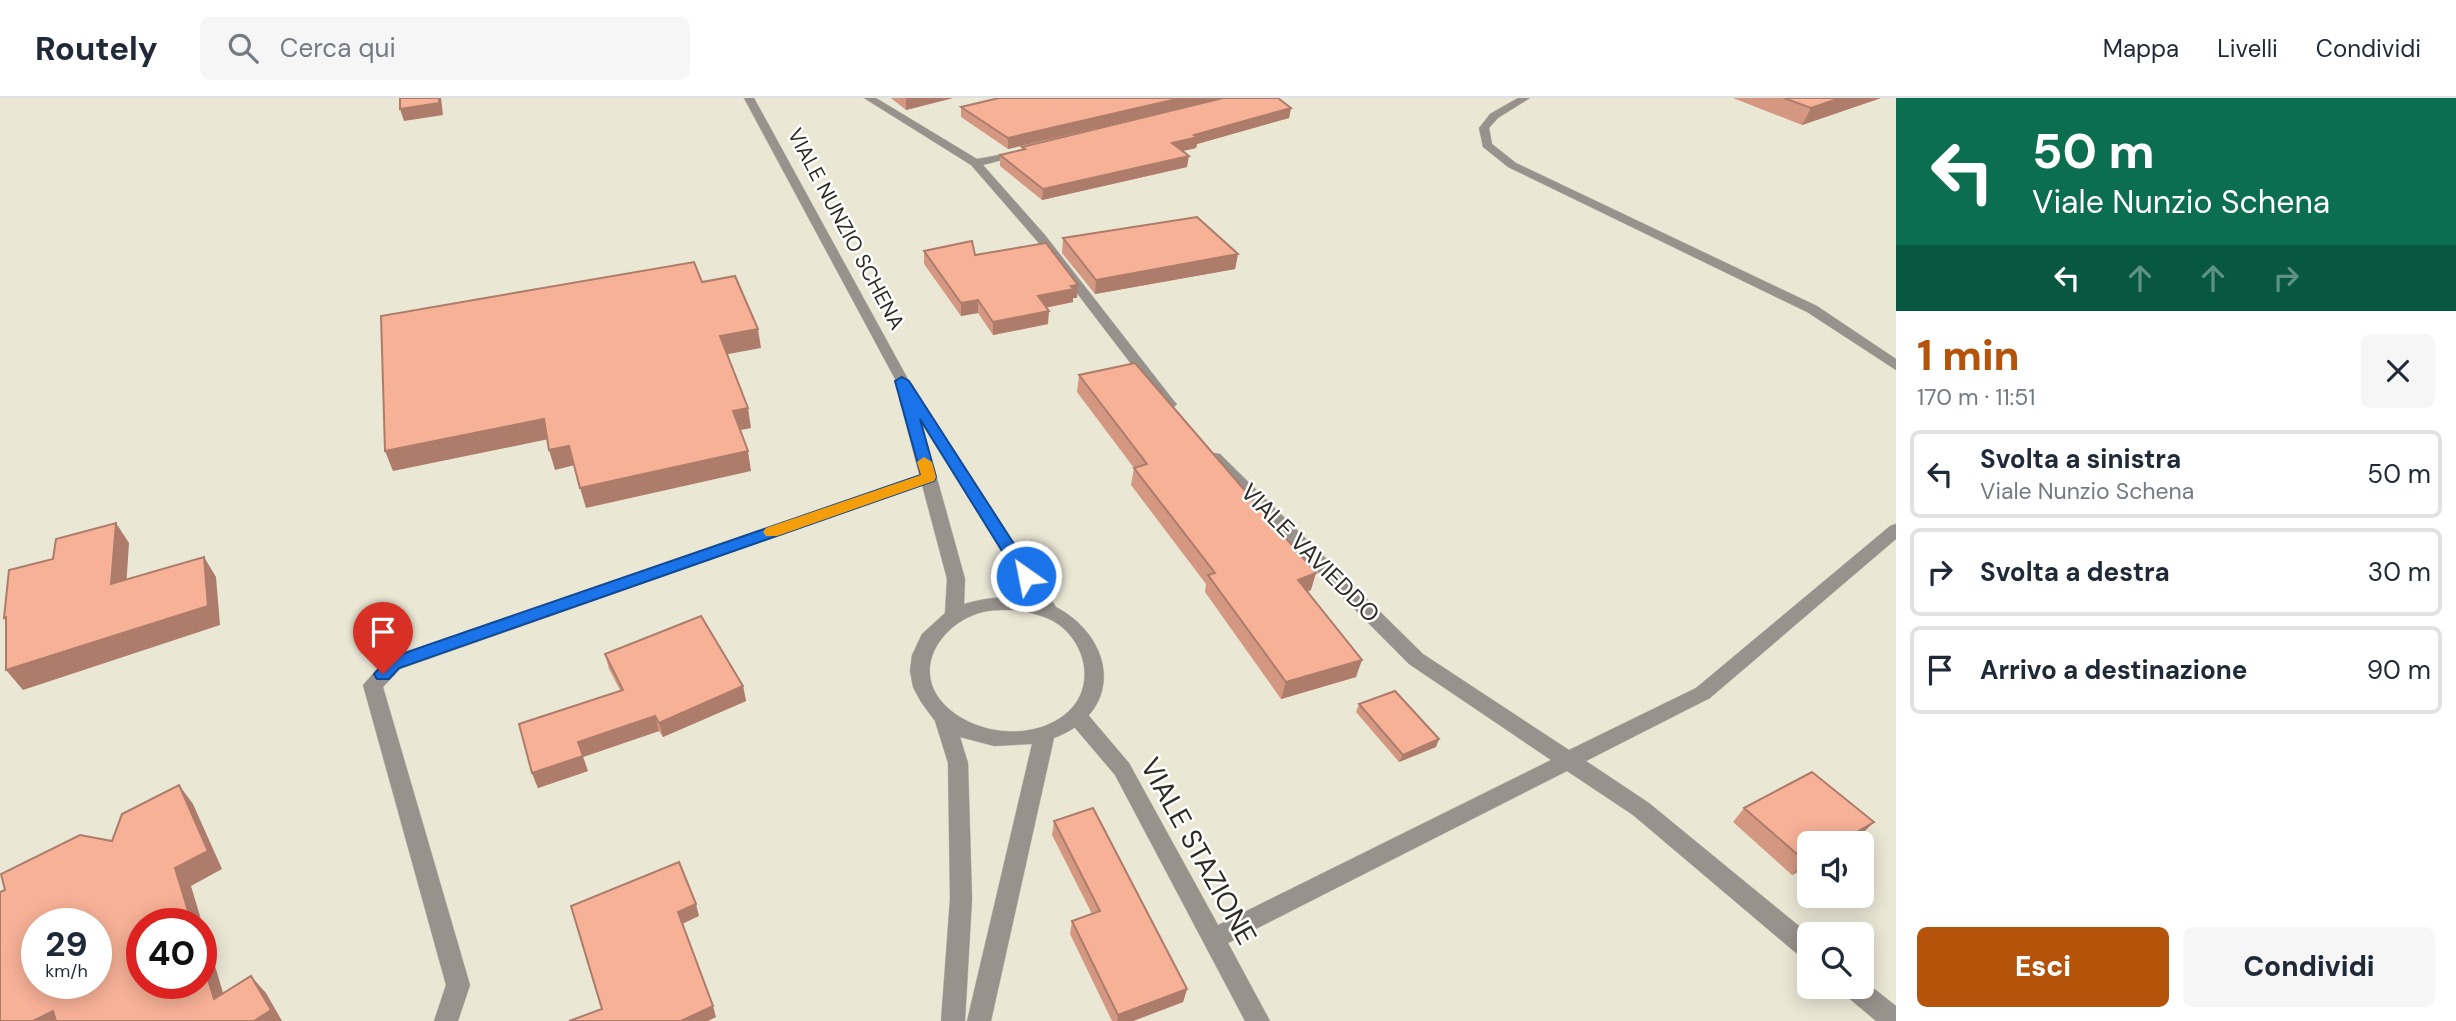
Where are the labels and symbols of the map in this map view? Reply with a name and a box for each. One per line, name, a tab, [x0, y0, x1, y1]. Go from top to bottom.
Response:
street label: VIALE NUNZIO SCHENA	[781, 123, 911, 335]
street label: VIALE VAVIEDDO	[1234, 476, 1387, 629]
position arrow	[989, 539, 1063, 613]
pin	[353, 602, 413, 674]
street label: VIALE STAZIONE	[1132, 751, 1265, 951]
speed limit sign: 40	[126, 908, 217, 999]

